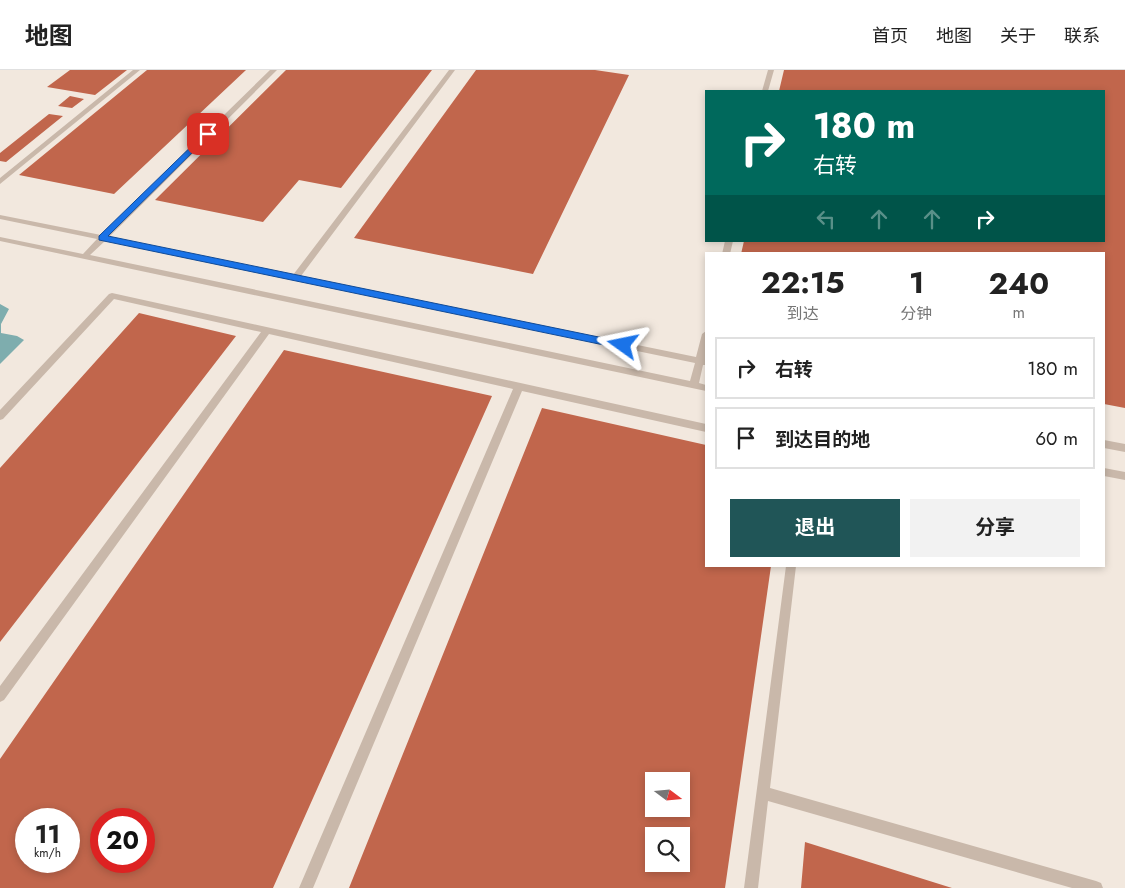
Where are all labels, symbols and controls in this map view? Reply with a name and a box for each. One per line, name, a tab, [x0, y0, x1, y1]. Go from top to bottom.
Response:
text: 地图	[25, 18, 73, 53]
text: 首页	[872, 23, 908, 49]
text: 地图	[936, 23, 972, 49]
text: 关于	[1000, 23, 1036, 49]
text: 联系	[1064, 23, 1100, 49]
text: 180 m	[813, 101, 915, 151]
icon: right	[730, 110, 795, 175]
pin	[187, 113, 229, 155]
icon: arrive	[194, 120, 222, 148]
text: 右转	[813, 149, 857, 181]
icon: left	[812, 205, 840, 233]
icon: ahead	[865, 205, 893, 233]
icon: ahead	[918, 205, 946, 233]
icon: right	[971, 205, 999, 233]
text: 22:15	[761, 261, 845, 304]
text: 1	[909, 261, 924, 304]
text: 240	[989, 262, 1049, 305]
text: m	[1013, 301, 1025, 324]
text: 到达	[787, 302, 819, 325]
text: 分钟	[901, 302, 933, 325]
position arrow	[596, 318, 648, 370]
icon: right	[732, 354, 760, 382]
text: 180 m	[1027, 355, 1078, 382]
text: 右转	[775, 356, 813, 383]
icon: arrive	[732, 424, 760, 452]
text: 60 m	[1035, 425, 1078, 452]
text: 到达目的地	[775, 426, 870, 453]
button: 退出	[730, 499, 900, 557]
button: 分享	[910, 499, 1080, 557]
north arrow	[645, 772, 690, 818]
map controls	[645, 772, 690, 872]
speed limit sign: 20	[90, 808, 155, 873]
text: 11	[35, 816, 60, 852]
button: search	[645, 827, 690, 872]
text: km/h	[34, 844, 61, 862]

